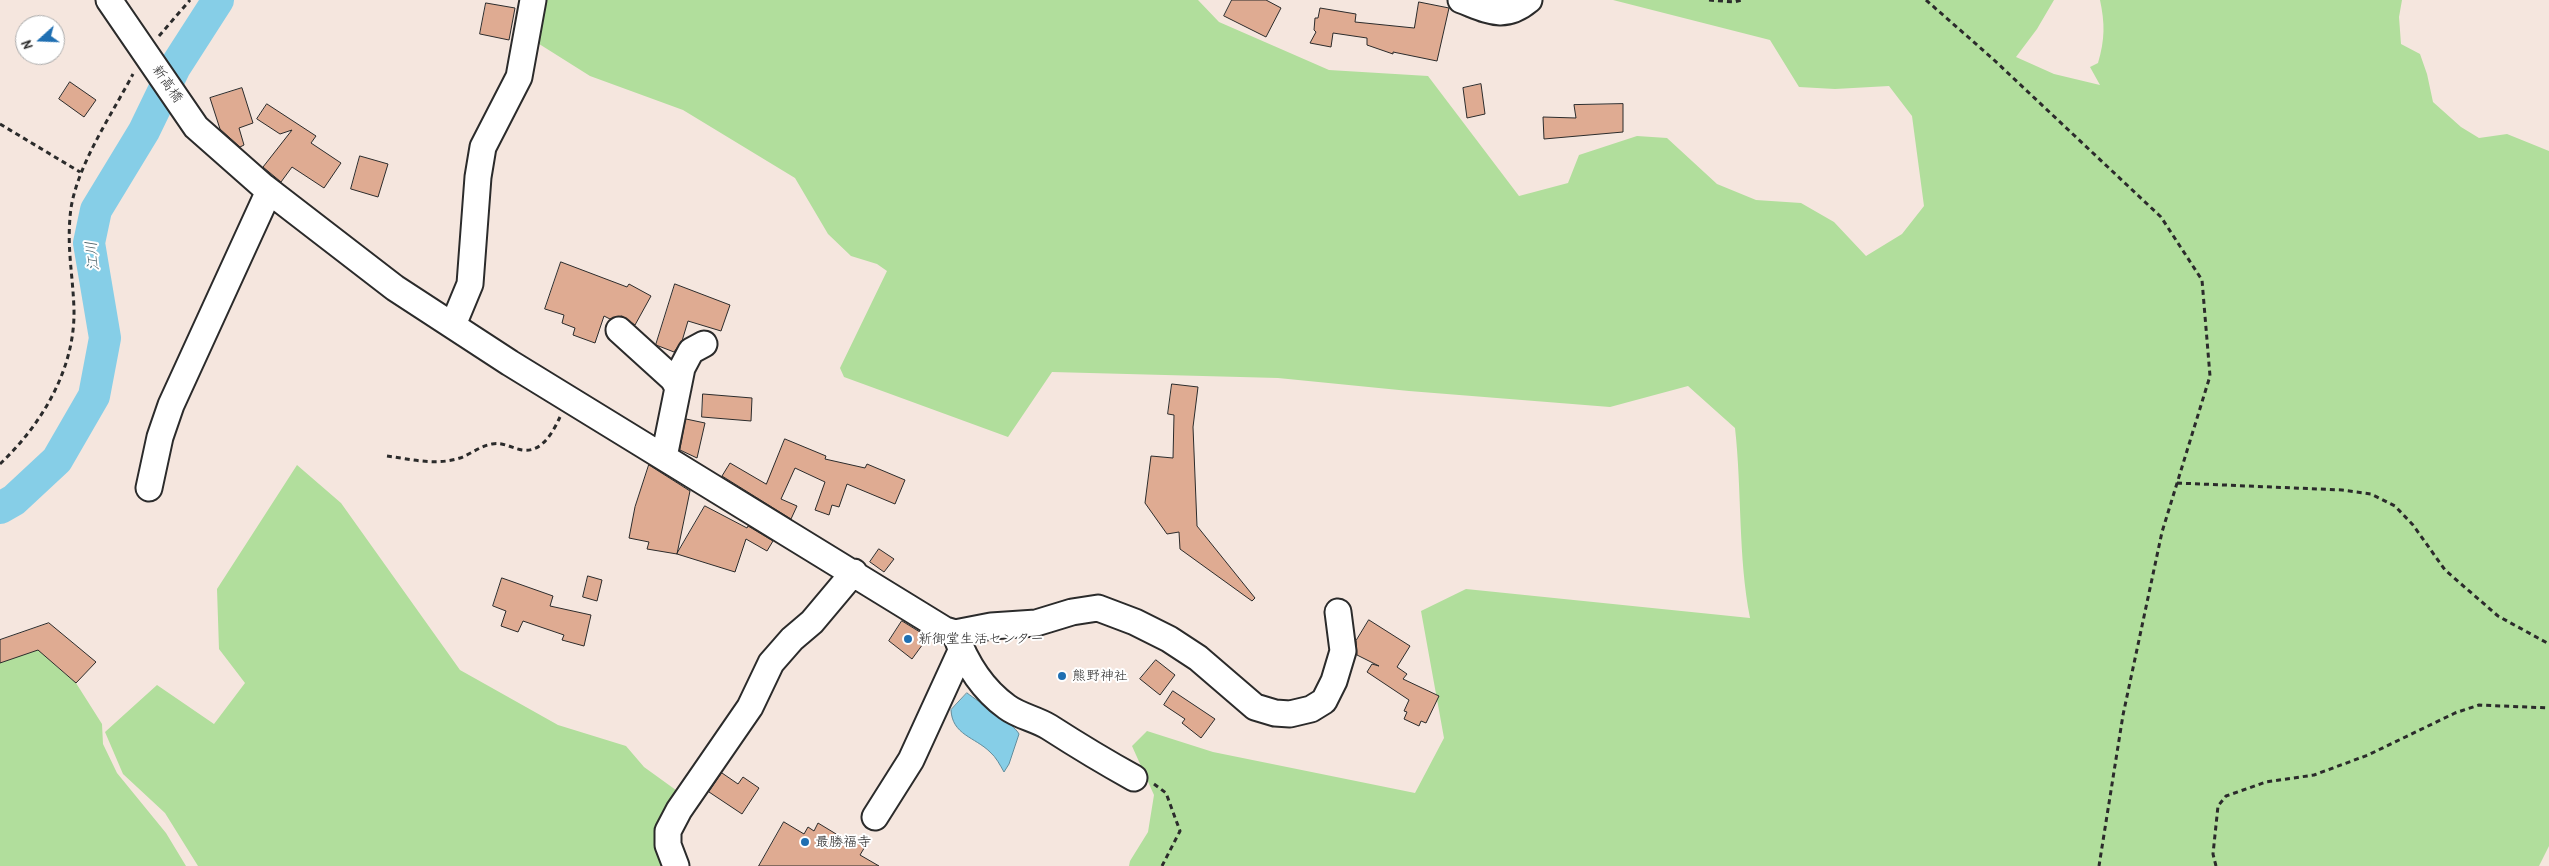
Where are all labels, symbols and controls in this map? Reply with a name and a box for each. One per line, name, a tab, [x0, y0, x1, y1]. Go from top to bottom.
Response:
north arrow	[15, 15, 65, 65]
text: N	[16, 38, 37, 52]
street label: 新高橋	[148, 62, 186, 106]
water label: 江川	[83, 240, 103, 272]
place label: 新御堂生活センター	[918, 631, 1044, 647]
marker: 新御堂生活センター	[902, 633, 914, 645]
place label: 熊野神社	[1072, 668, 1128, 684]
marker: 熊野神社	[1056, 670, 1068, 682]
place label: 最勝福寺	[815, 834, 871, 850]
marker: 最勝福寺	[799, 836, 811, 848]

